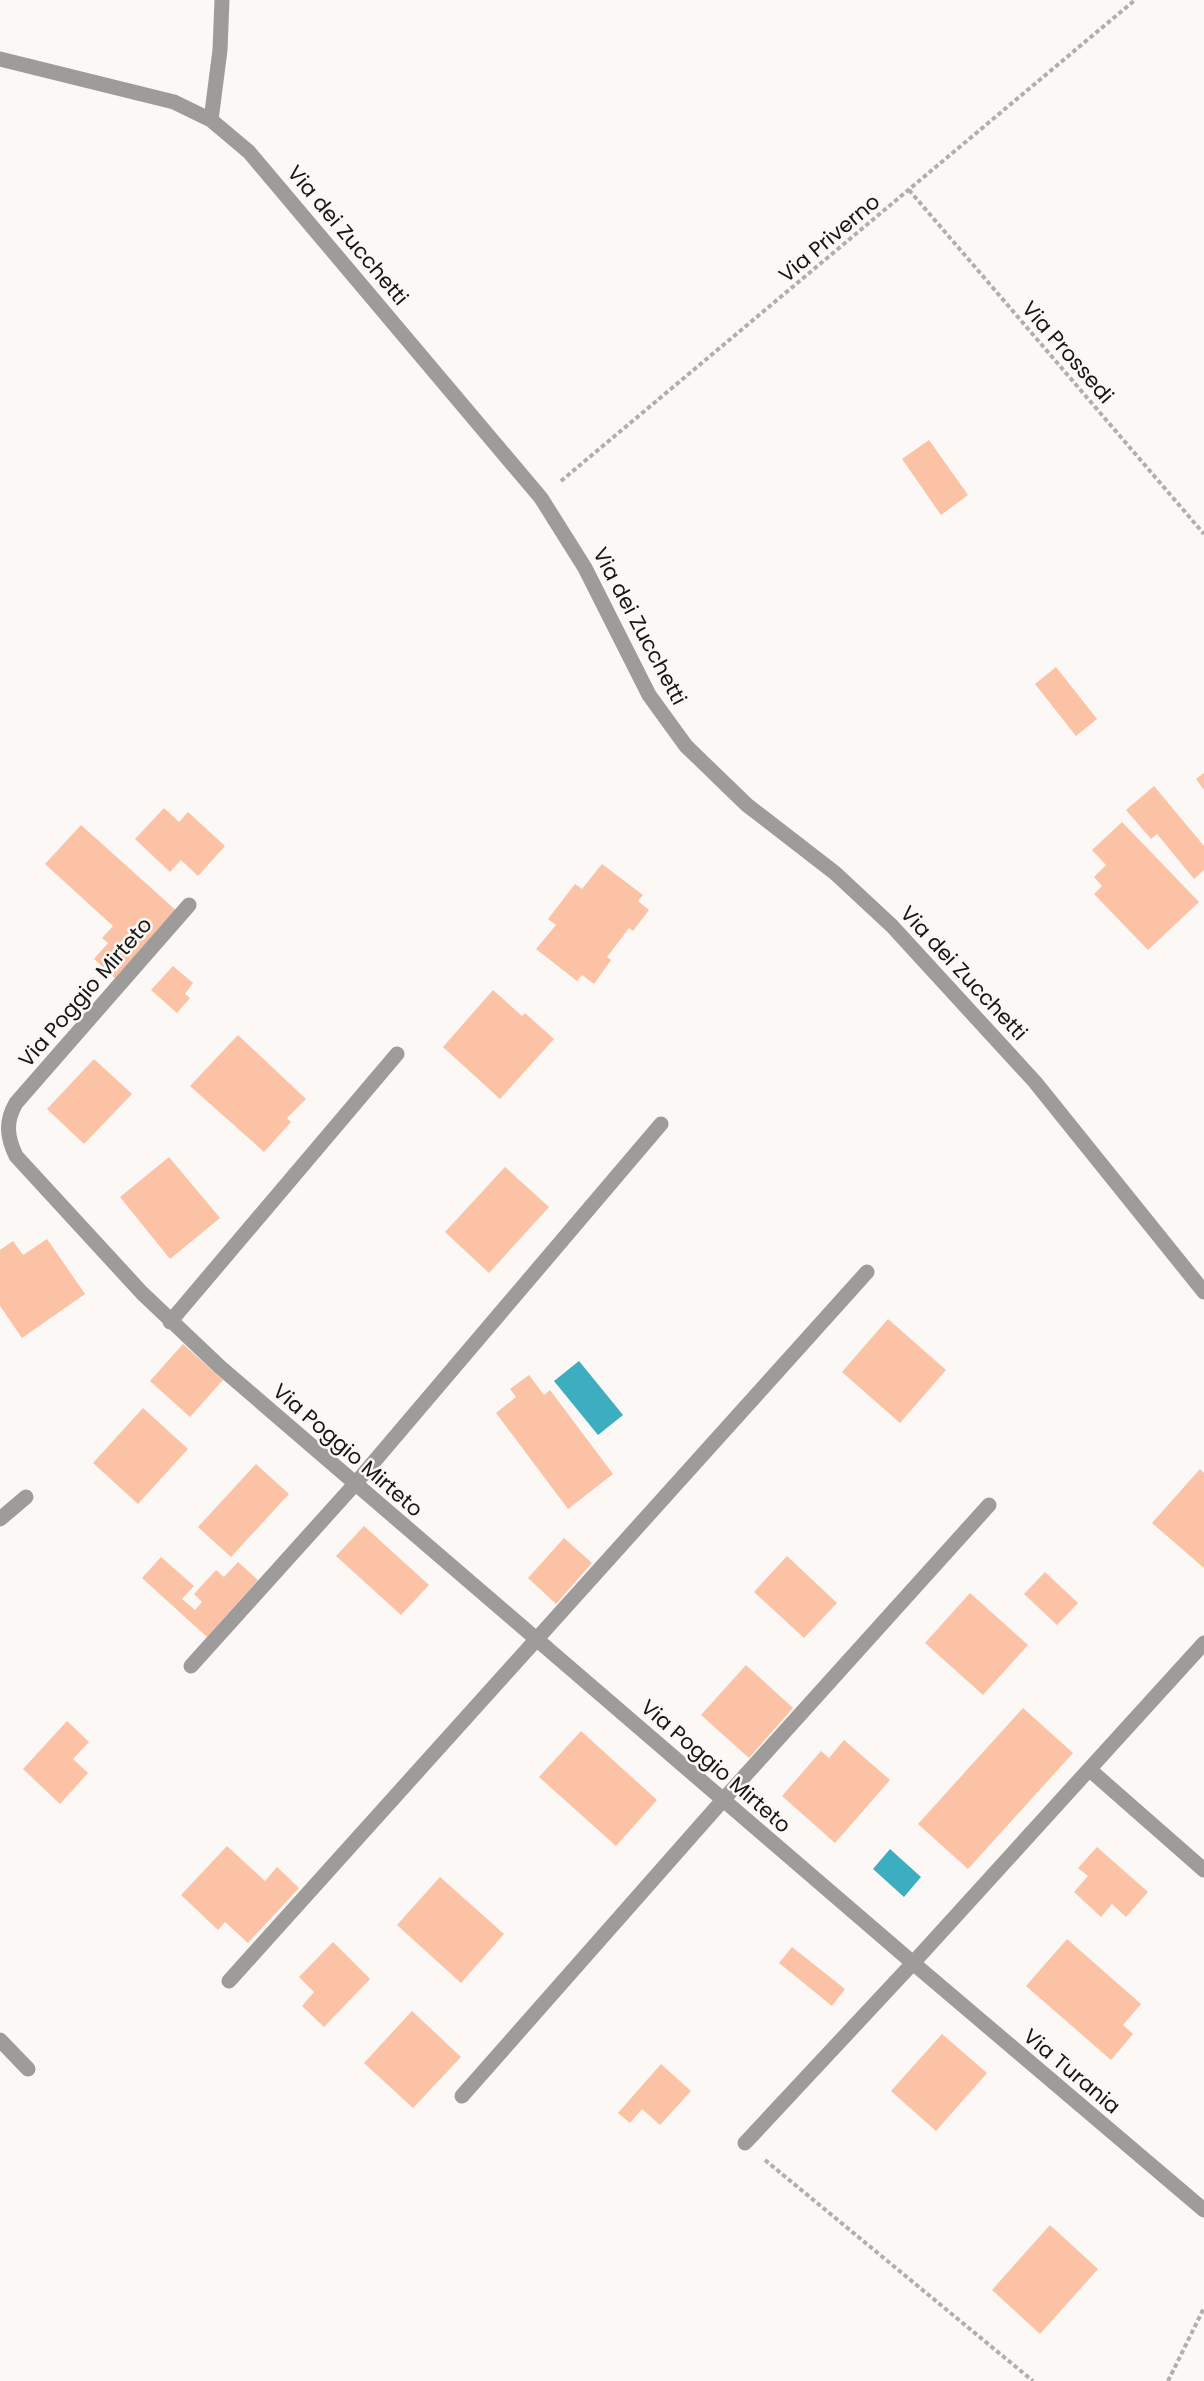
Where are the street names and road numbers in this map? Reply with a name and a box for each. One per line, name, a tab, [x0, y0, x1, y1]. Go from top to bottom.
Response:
street label: Via dei Zucchetti	[281, 159, 415, 311]
street label: Via Priverno	[772, 187, 886, 289]
street label: Via Prossedi	[1015, 295, 1121, 409]
street label: Via dei Zucchetti	[586, 542, 694, 710]
street label: Via dei Zucchetti	[894, 899, 1034, 1047]
street label: Via Poggio Mirteto	[12, 911, 158, 1073]
street label: Via Poggio Mirteto	[267, 1377, 429, 1523]
street label: Via Poggio Mirteto	[635, 1693, 797, 1839]
street label: Via Turania	[1017, 2022, 1127, 2120]

